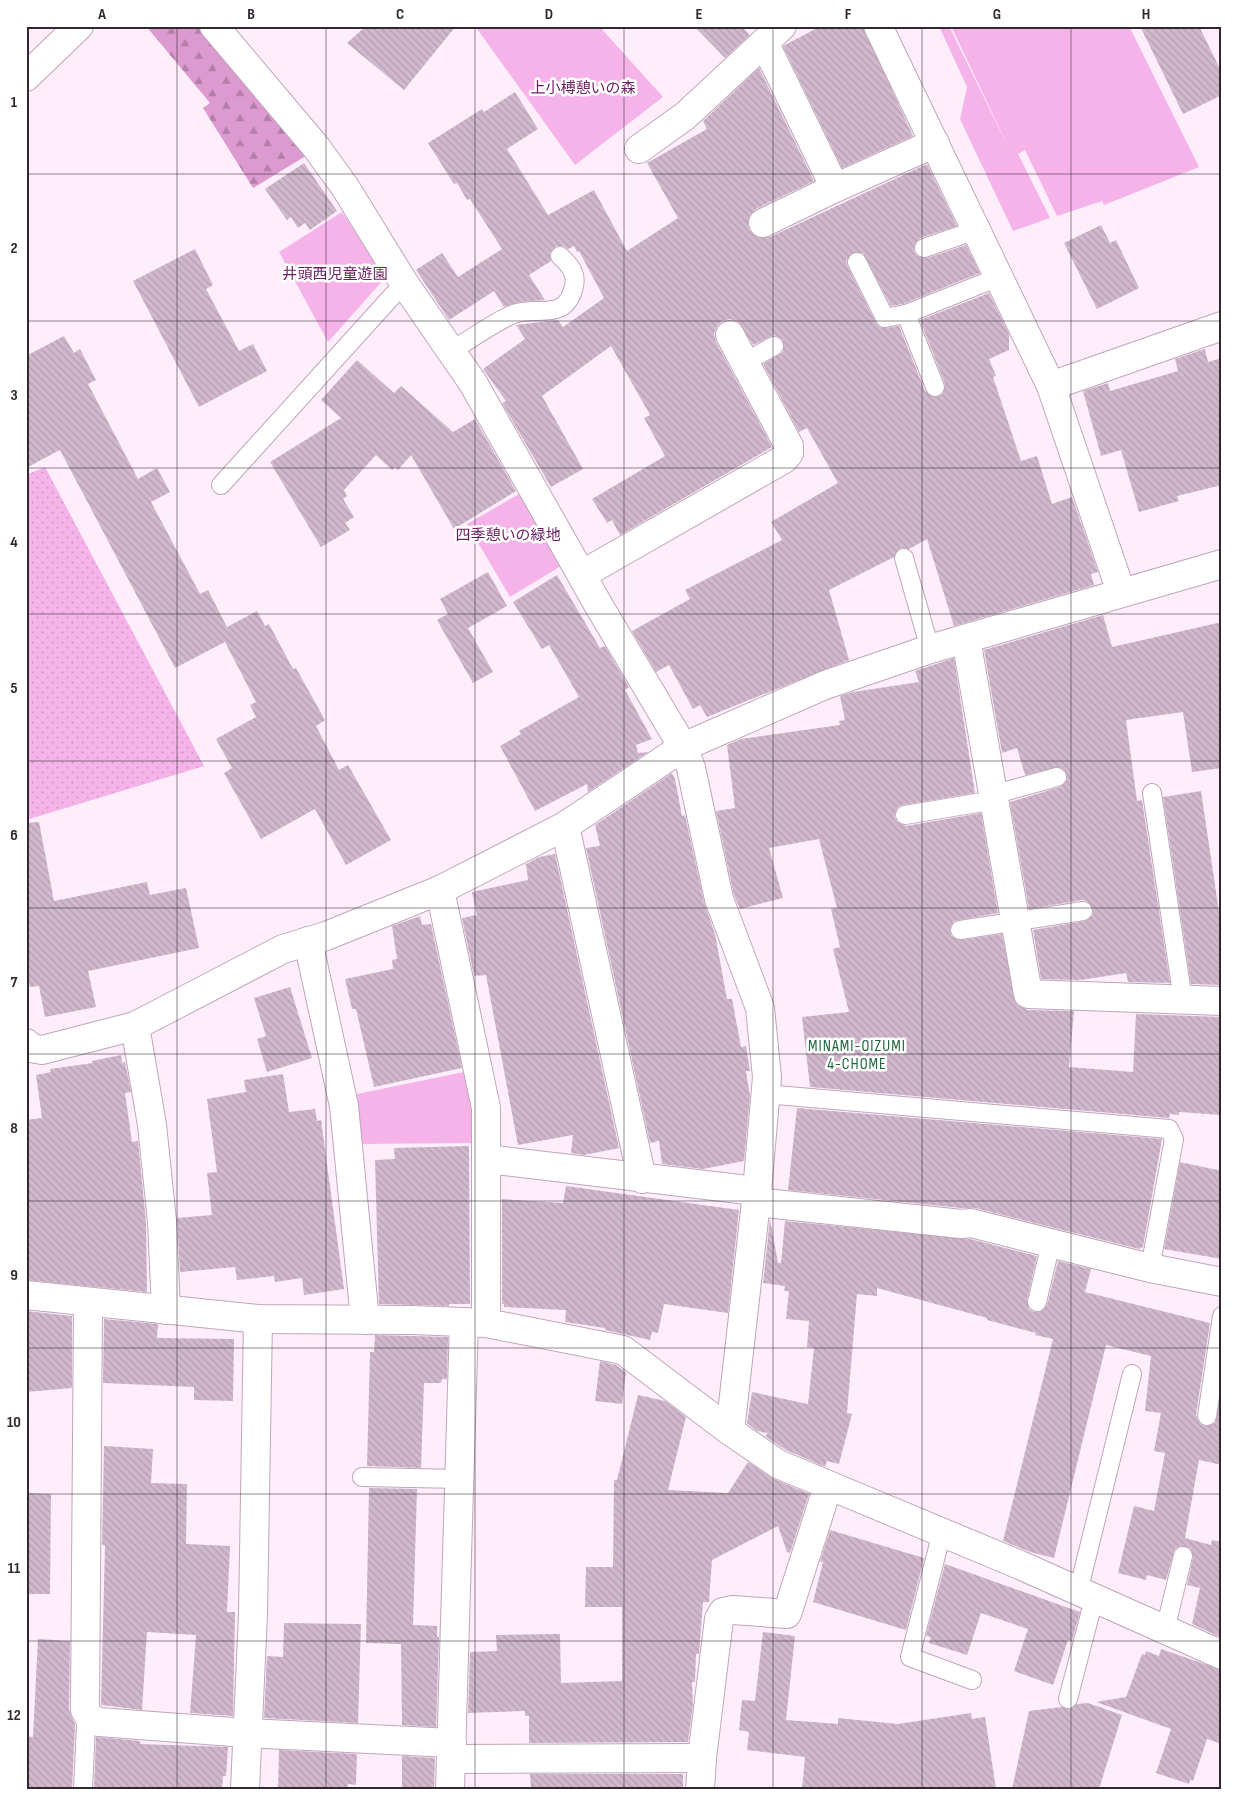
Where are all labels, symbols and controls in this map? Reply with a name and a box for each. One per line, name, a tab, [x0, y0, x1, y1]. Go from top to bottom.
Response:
text: A	[97, 5, 106, 24]
text: B	[247, 5, 255, 24]
text: C	[396, 5, 404, 24]
text: D	[545, 5, 553, 24]
text: E	[696, 5, 703, 24]
text: F	[845, 5, 852, 24]
text: G	[993, 5, 1001, 24]
text: H	[1142, 5, 1150, 24]
park label: 上小榑憩いの森	[530, 79, 636, 98]
text: 1	[11, 93, 18, 112]
text: 2	[10, 239, 18, 258]
park label: 井頭西児童遊園	[282, 265, 388, 284]
text: 3	[10, 386, 18, 405]
park label: 四季憩いの緑地	[455, 526, 561, 545]
text: 4	[10, 533, 18, 552]
text: 5	[10, 679, 18, 698]
text: 6	[10, 826, 18, 845]
text: 7	[11, 973, 18, 992]
district label: MINAMI-OIZUMI 4-CHOME	[808, 1037, 906, 1074]
text: 8	[10, 1119, 18, 1138]
text: 9	[10, 1266, 18, 1285]
text: 10	[7, 1413, 21, 1432]
text: 11	[8, 1559, 21, 1578]
text: 12	[7, 1706, 21, 1725]

